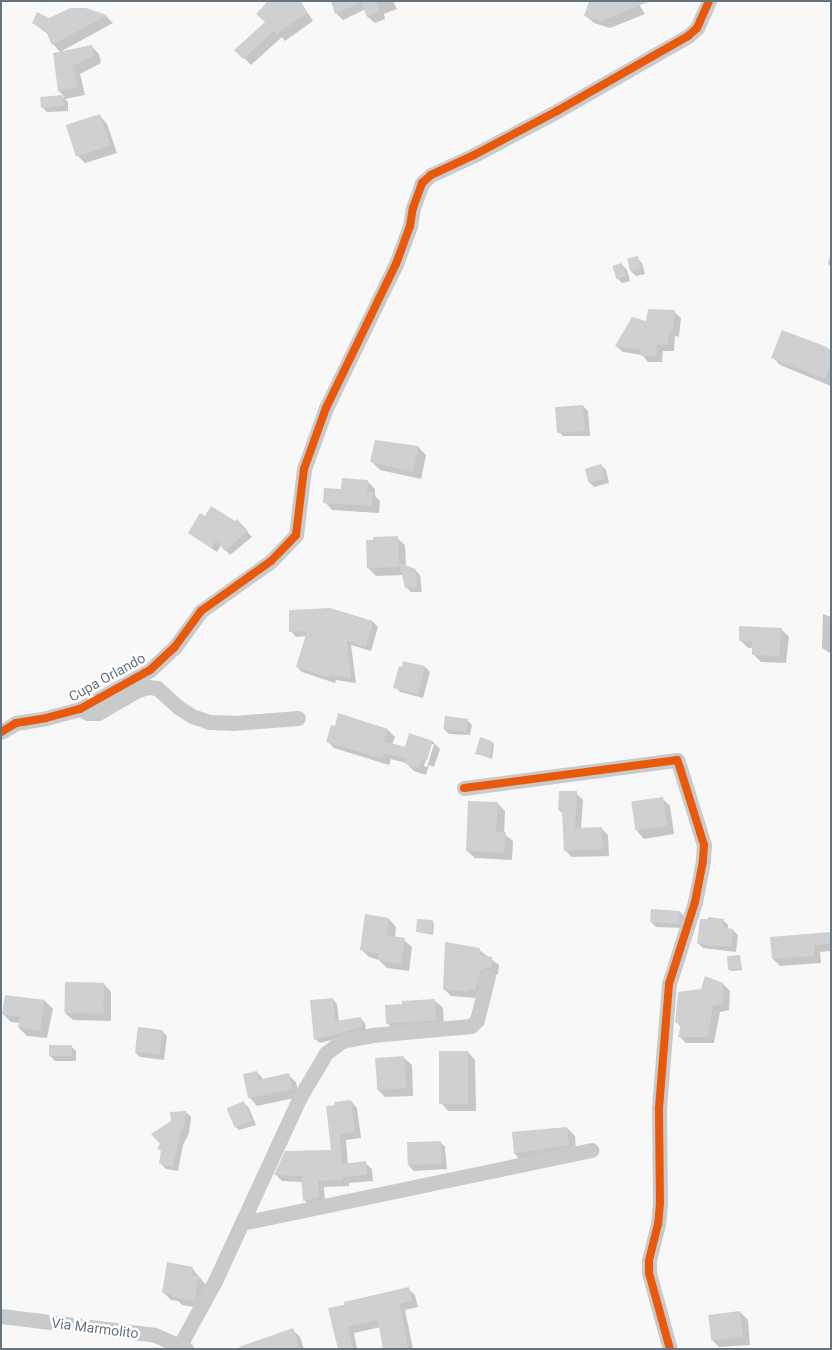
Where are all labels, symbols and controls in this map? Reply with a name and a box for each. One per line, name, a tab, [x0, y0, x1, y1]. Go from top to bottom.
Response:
street label: Cupa Orlando	[66, 649, 148, 705]
street label: Via Marmolito	[51, 1314, 139, 1342]

